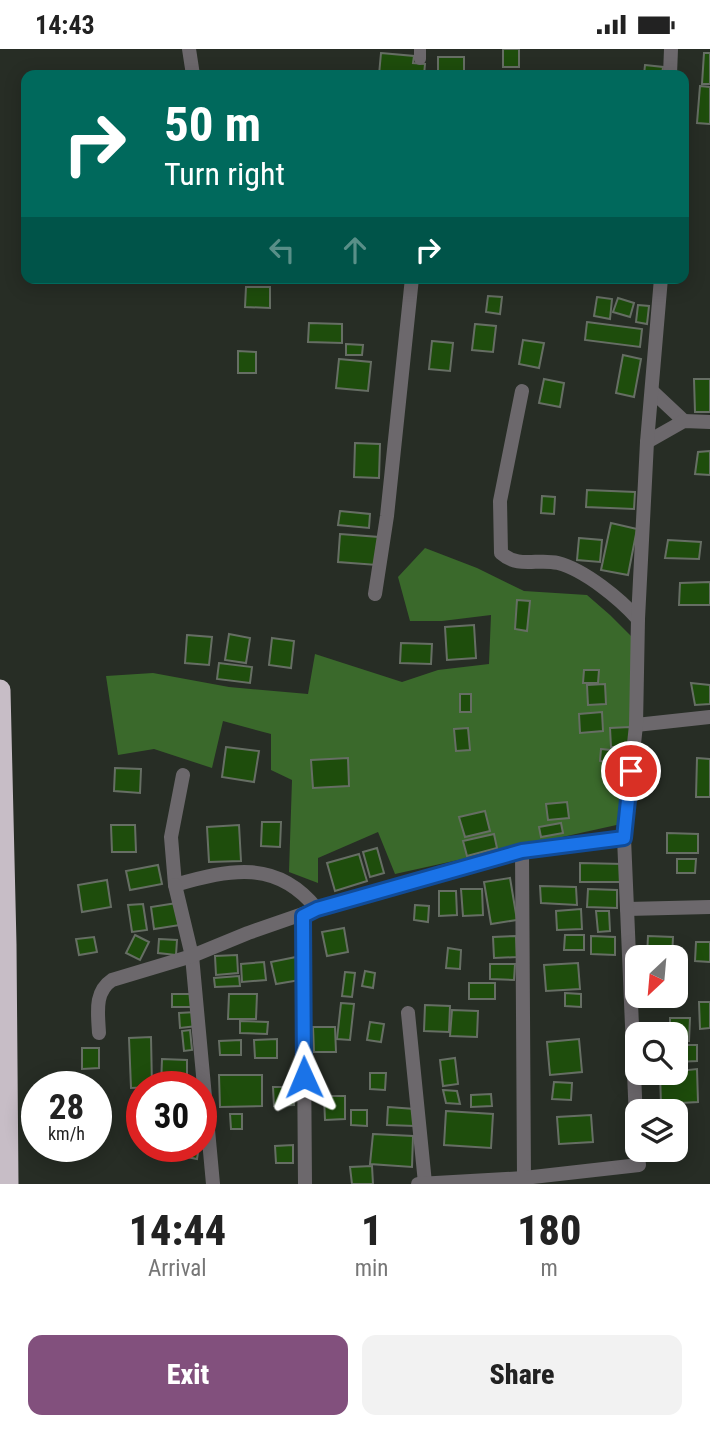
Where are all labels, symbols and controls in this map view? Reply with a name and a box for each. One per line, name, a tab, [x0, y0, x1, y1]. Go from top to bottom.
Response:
text: 14:43	[35, 10, 95, 40]
text: 50 m	[164, 96, 261, 153]
icon: right	[49, 98, 140, 189]
text: Turn right	[164, 155, 285, 193]
icon: left	[263, 231, 301, 269]
icon: ahead	[336, 231, 374, 269]
icon: right	[409, 231, 447, 269]
pin	[601, 741, 661, 801]
icon: arrive	[612, 752, 650, 790]
north arrow	[625, 945, 688, 1008]
map controls	[625, 945, 688, 1162]
button: search	[625, 1022, 688, 1085]
position arrow	[267, 1040, 341, 1114]
speed limit sign: 30	[126, 1071, 217, 1162]
text: 28	[49, 1087, 84, 1128]
button: layers	[625, 1099, 688, 1162]
text: km/h	[48, 1123, 85, 1144]
text: 14:44	[129, 1206, 226, 1255]
text: 1	[361, 1206, 382, 1255]
text: 180	[517, 1206, 581, 1255]
text: Arrival	[148, 1255, 207, 1282]
text: min	[355, 1255, 388, 1282]
text: m	[541, 1255, 558, 1282]
button: Exit	[28, 1335, 348, 1415]
button: Share	[362, 1335, 682, 1415]

